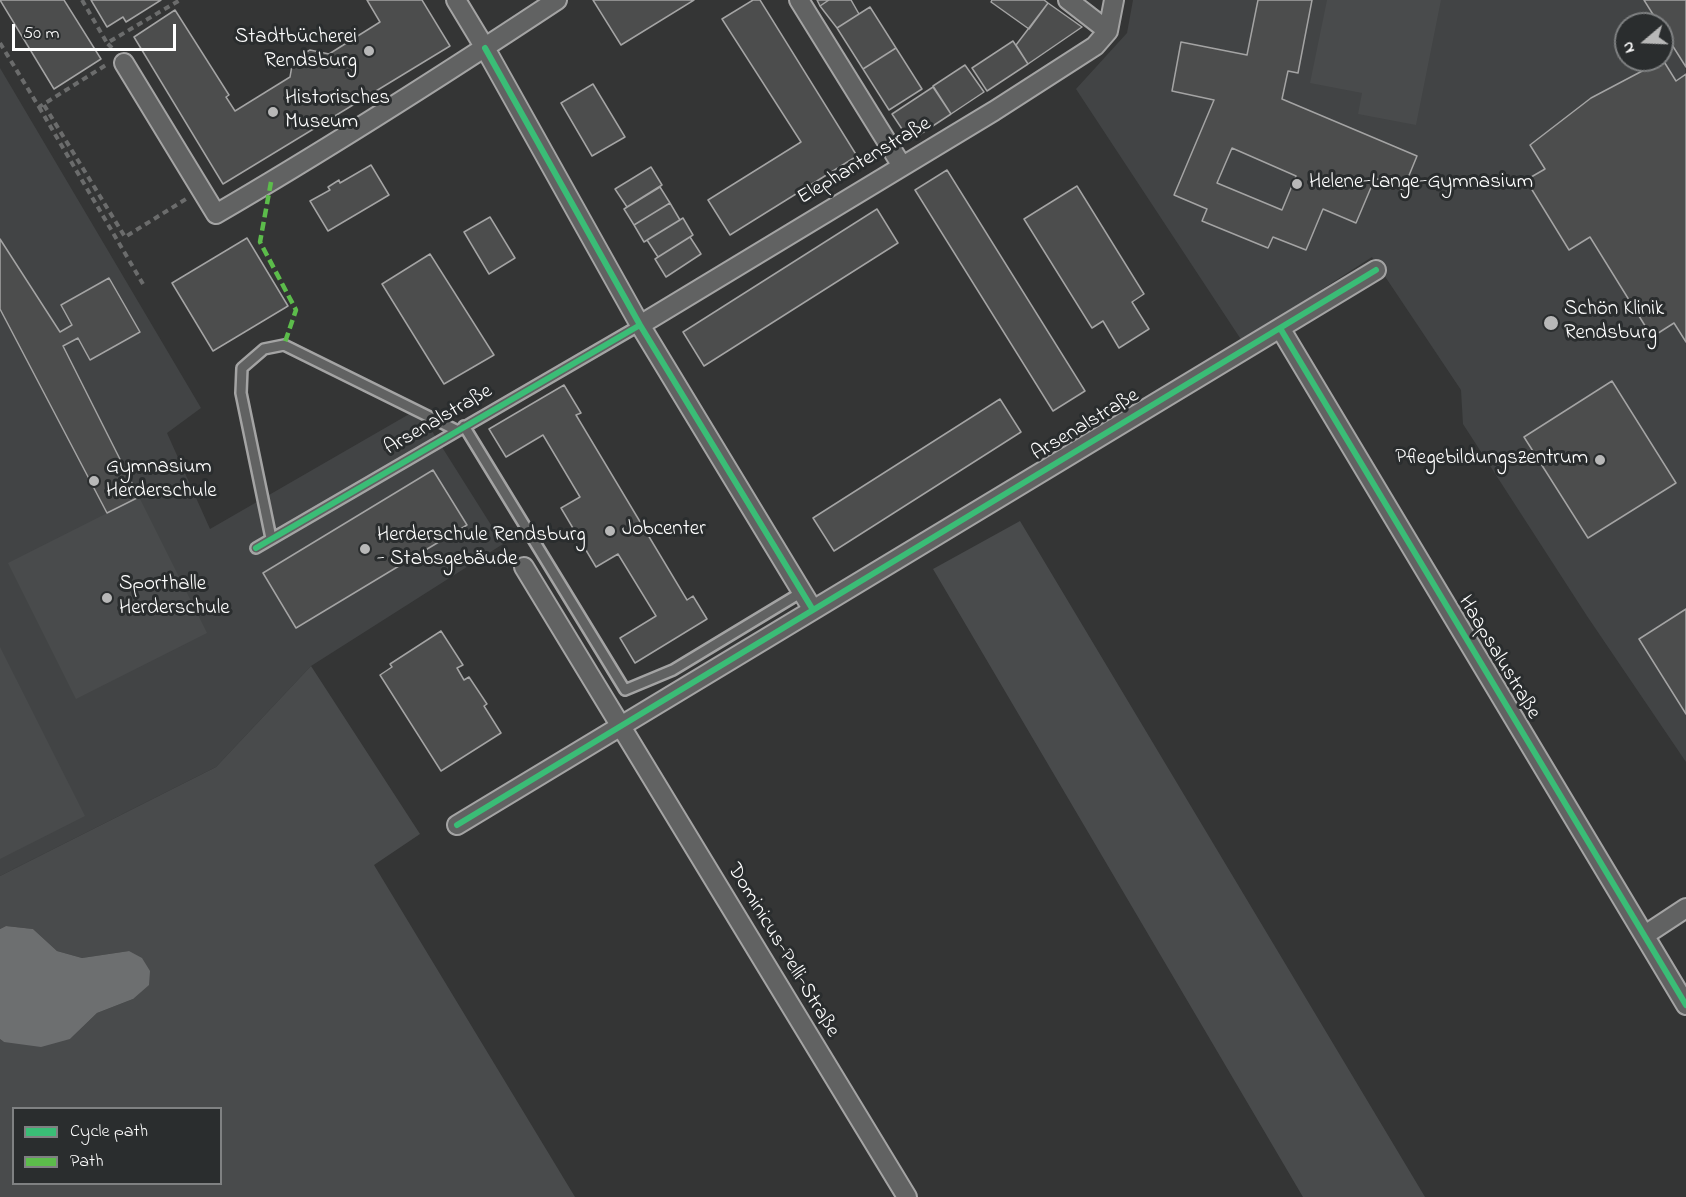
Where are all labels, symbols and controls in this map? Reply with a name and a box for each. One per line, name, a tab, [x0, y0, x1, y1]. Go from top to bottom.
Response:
scale bar	[15, 12, 178, 50]
north arrow	[1614, 12, 1674, 72]
text: 50 m	[23, 21, 60, 47]
place label: Stadtbücherei Rendsburg	[235, 26, 357, 76]
text: N	[1616, 38, 1642, 56]
marker: Stadtbücherei Rendsburg	[362, 44, 376, 58]
place label: Historisches Museum	[285, 87, 390, 137]
marker: Historisches Museum	[266, 105, 280, 119]
street label: Elephantenstraße	[794, 112, 936, 212]
place label: Helene-Lange-Gymnasium	[1309, 171, 1533, 197]
marker: Helene-Lange-Gymnasium	[1290, 177, 1304, 191]
place label: Schön Klinik Rendsburg	[1564, 298, 1664, 348]
marker: Schön Klinik Rendsburg	[1542, 314, 1560, 332]
street label: Arsenalstraße	[380, 380, 498, 462]
street label: Arsenalstraße	[1028, 384, 1144, 468]
place label: Pflegebildungszentrum	[1395, 447, 1588, 473]
marker: Pflegebildungszentrum	[1593, 453, 1607, 467]
place label: Gymnasium Herderschule	[106, 456, 217, 506]
marker: Gymnasium Herderschule	[87, 474, 101, 488]
place label: Jobcenter	[622, 518, 706, 544]
place label: Herderschule Rendsburg - Stabsgebäude	[377, 524, 586, 574]
marker: Jobcenter	[603, 524, 617, 538]
marker: Herderschule Rendsburg - Stabsgebäude	[358, 542, 372, 556]
place label: Sporthalle Herderschule	[119, 573, 230, 623]
marker: Sporthalle Herderschule	[100, 591, 114, 605]
street label: Haapsalustraße	[1451, 592, 1545, 724]
street label: Dominicus-Pelli-Straße	[720, 860, 844, 1042]
legend	[12, 1107, 222, 1185]
text: Cycle path	[70, 1119, 148, 1145]
text: Path	[70, 1149, 104, 1175]

